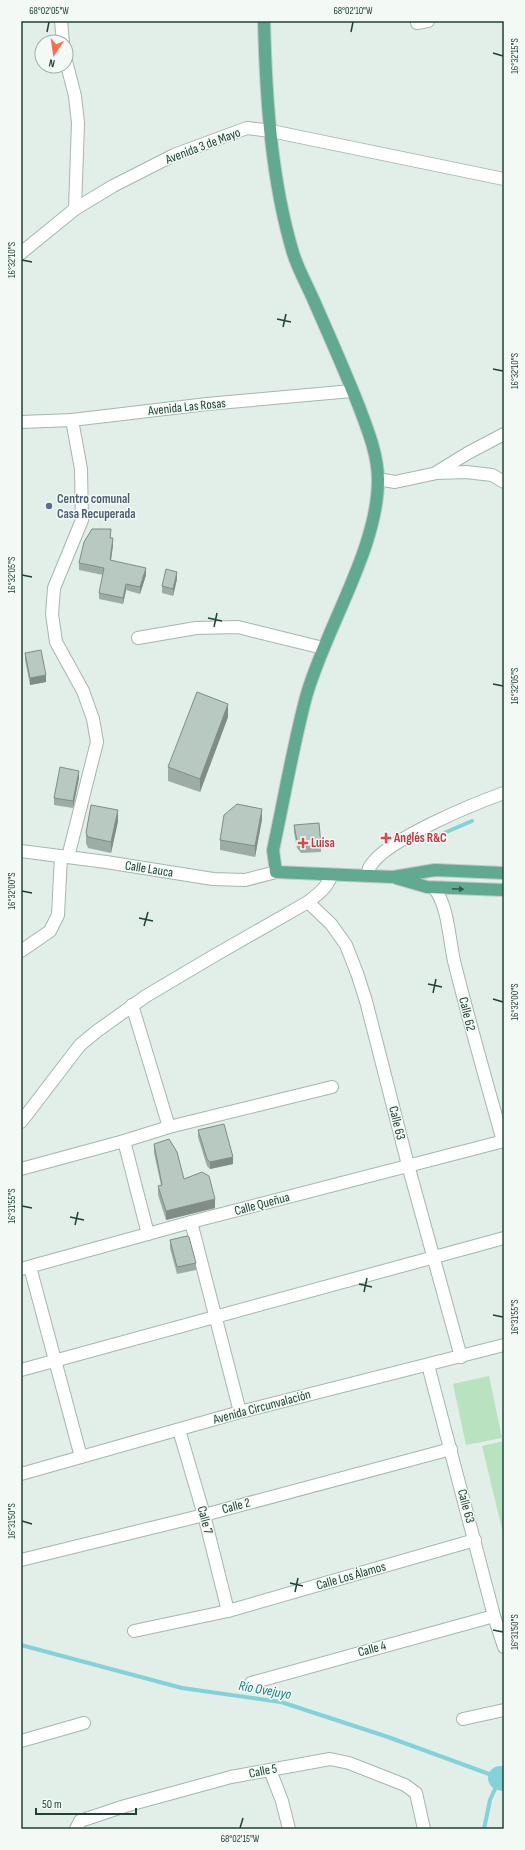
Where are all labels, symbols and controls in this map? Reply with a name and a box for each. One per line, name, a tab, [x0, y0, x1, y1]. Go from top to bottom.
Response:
text: 68°02'05"W	[29, 5, 69, 17]
text: 68°02'10"W	[333, 5, 373, 17]
north arrow	[34, 34, 74, 74]
text: 16°32'15"S	[509, 38, 521, 74]
text: N	[47, 56, 56, 70]
street label: Avenida 3 de Mayo	[162, 124, 243, 168]
text: 16°32'10"S	[6, 242, 18, 278]
text: 16°32'10"S	[509, 353, 521, 389]
street label: Avenida Las Rosas	[146, 395, 227, 419]
place label: Centro comunal Casa Recuperada	[57, 491, 136, 522]
marker: Centro comunal Casa Recuperada	[44, 501, 54, 511]
text: 16°32'05"S	[6, 557, 18, 593]
text: 16°32'05"S	[509, 668, 521, 704]
place label: Anglés R&C	[393, 830, 447, 846]
marker: Anglés R&C	[381, 833, 391, 843]
place label: Luisa	[311, 835, 335, 851]
marker: Luisa	[298, 838, 308, 848]
street label: Calle Lauca	[124, 857, 174, 881]
text: 16°32'00"S	[6, 873, 18, 909]
one-way arrow	[452, 885, 464, 892]
text: 16°32'00"S	[509, 984, 521, 1020]
street label: Calle 62	[455, 995, 479, 1033]
street label: Calle 63	[385, 1104, 409, 1142]
text: 16°31'55"S	[6, 1188, 18, 1224]
street label: Calle Queñua	[233, 1189, 291, 1219]
text: 16°31'55"S	[509, 1299, 521, 1335]
street label: Avenida Circunvalación	[211, 1386, 313, 1428]
street label: Calle 63	[454, 1487, 478, 1525]
street label: Calle 2	[220, 1495, 252, 1517]
text: 16°31'50"S	[6, 1503, 18, 1539]
street label: Calle 7	[194, 1504, 217, 1537]
street label: Calle Los Álamos	[314, 1558, 388, 1594]
text: 16°31'50"S	[509, 1614, 521, 1650]
street label: Calle 4	[356, 1637, 388, 1660]
water label: Río Ovejuyo	[237, 1677, 293, 1703]
street label: Calle 5	[248, 1760, 278, 1782]
scale bar	[36, 1790, 136, 1816]
text: 50 m	[42, 1797, 62, 1812]
text: 68°02'15"W	[221, 1833, 260, 1845]

